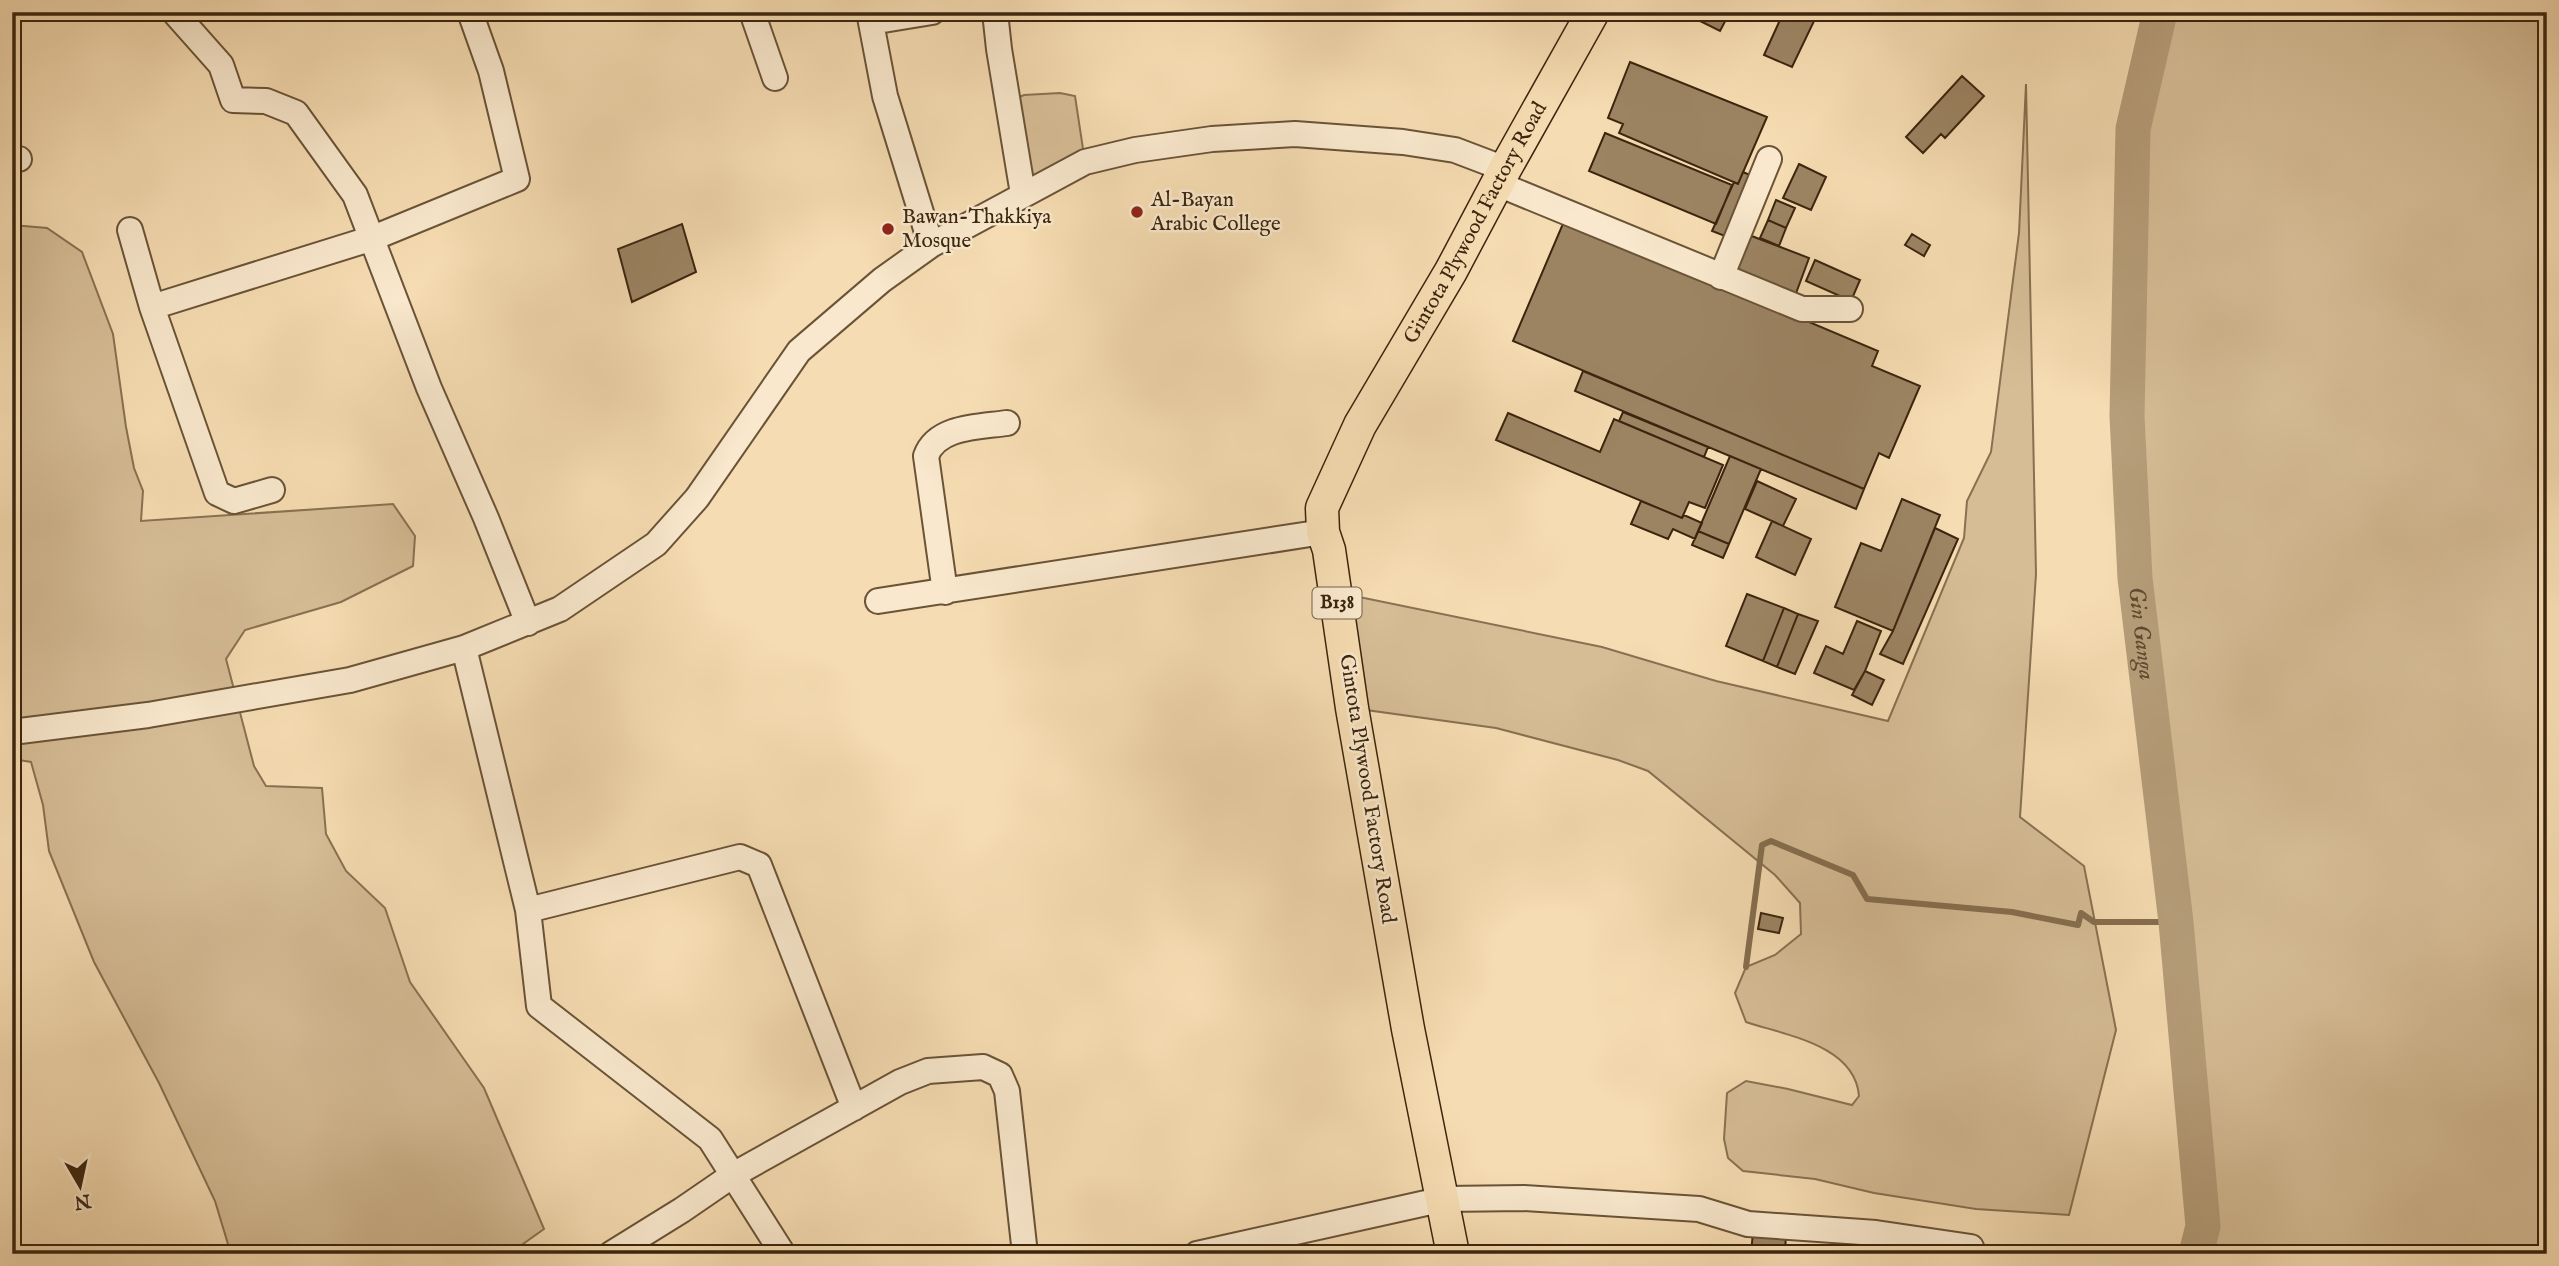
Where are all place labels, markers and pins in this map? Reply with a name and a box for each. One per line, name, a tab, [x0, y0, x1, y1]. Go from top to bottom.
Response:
place label: Al-Bayan Arabic College	[1150, 187, 1281, 238]
place label: Bawan-Thakkiya Mosque	[902, 204, 1052, 255]
marker: Al-Bayan Arabic College	[1129, 204, 1145, 220]
marker: Bawan-Thakkiya Mosque	[880, 221, 896, 237]

